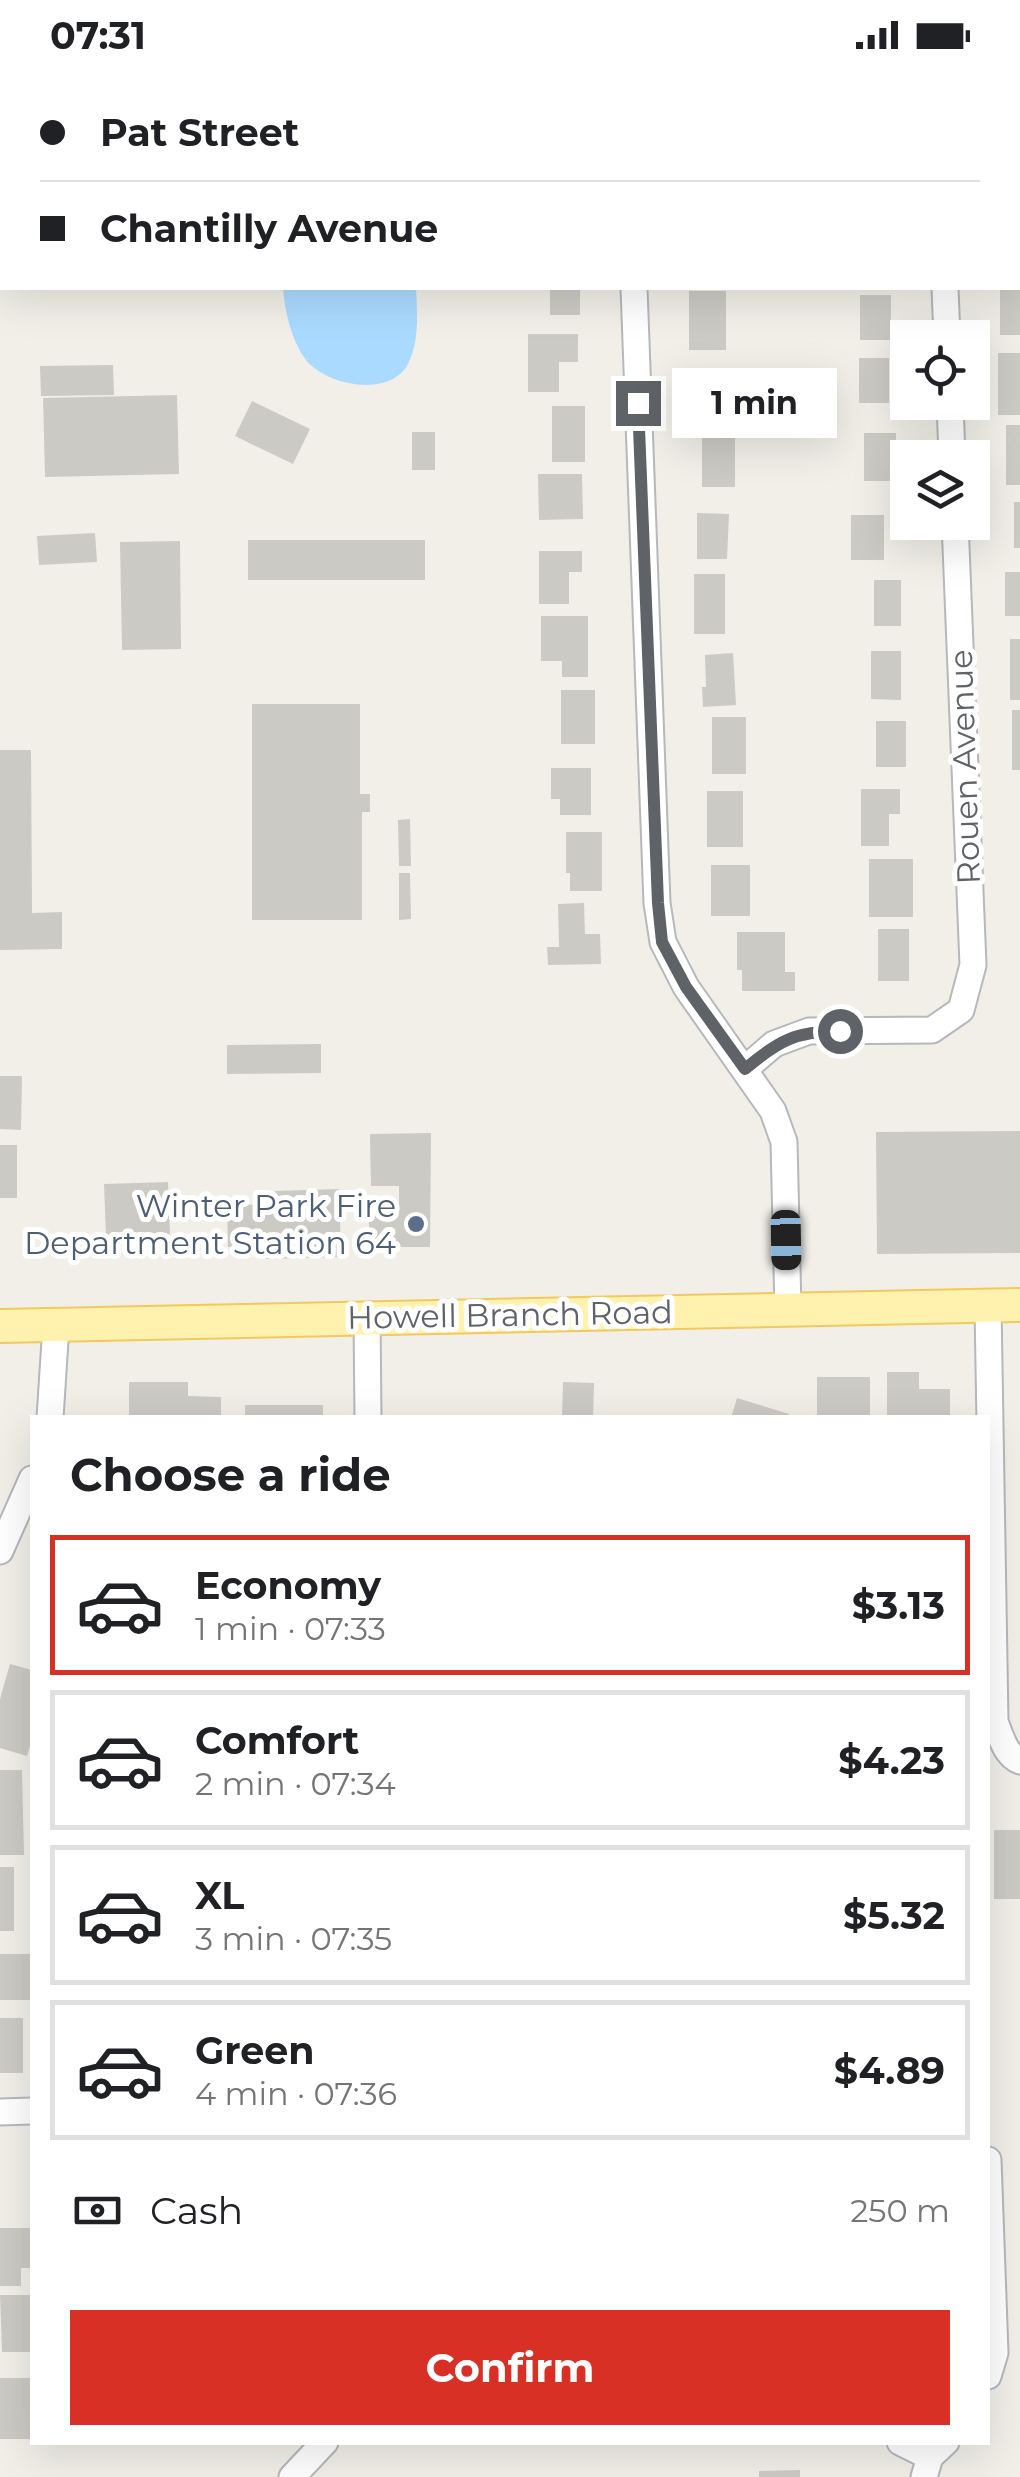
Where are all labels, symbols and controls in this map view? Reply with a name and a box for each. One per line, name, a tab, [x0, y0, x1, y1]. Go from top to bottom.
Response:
text: 07:31	[50, 12, 146, 59]
text: Pat Street	[100, 109, 299, 156]
text: Chantilly Avenue	[100, 205, 438, 252]
map controls	[890, 320, 990, 540]
button: locate	[890, 320, 990, 420]
callout: 1 min	[673, 368, 838, 438]
route end	[616, 381, 661, 426]
text: 1 min	[711, 383, 798, 422]
button: layers	[890, 440, 990, 540]
street label: Rouen Avenue	[941, 649, 988, 885]
route start	[818, 1009, 863, 1054]
place label: Winter Park Fire Department Station 64	[24, 1186, 396, 1262]
car	[770, 1210, 802, 1270]
marker: Winter Park Fire Department Station 64	[405, 1213, 427, 1235]
street label: Howell Branch Road	[347, 1292, 673, 1337]
text: Choose a ride	[70, 1447, 391, 1502]
icon: car	[75, 1560, 165, 1650]
text: Economy	[195, 1562, 381, 1609]
text: $3.13	[852, 1582, 945, 1629]
text: 1 min · 07:33	[195, 1609, 386, 1648]
icon: car	[75, 1715, 165, 1805]
text: Comfort	[195, 1717, 359, 1764]
text: $4.23	[838, 1737, 945, 1784]
text: 2 min · 07:34	[195, 1764, 396, 1803]
icon: car	[75, 1870, 165, 1960]
text: XL	[195, 1872, 244, 1919]
text: $5.32	[843, 1892, 945, 1939]
text: 3 min · 07:35	[195, 1919, 392, 1958]
icon: car	[75, 2025, 165, 2115]
text: Green	[195, 2027, 315, 2074]
text: $4.89	[834, 2047, 945, 2094]
text: 4 min · 07:36	[195, 2074, 397, 2113]
icon: cash	[70, 2183, 125, 2238]
text: Cash	[150, 2187, 243, 2234]
text: 250 m	[850, 2191, 950, 2230]
button: Confirm	[70, 2310, 950, 2425]

